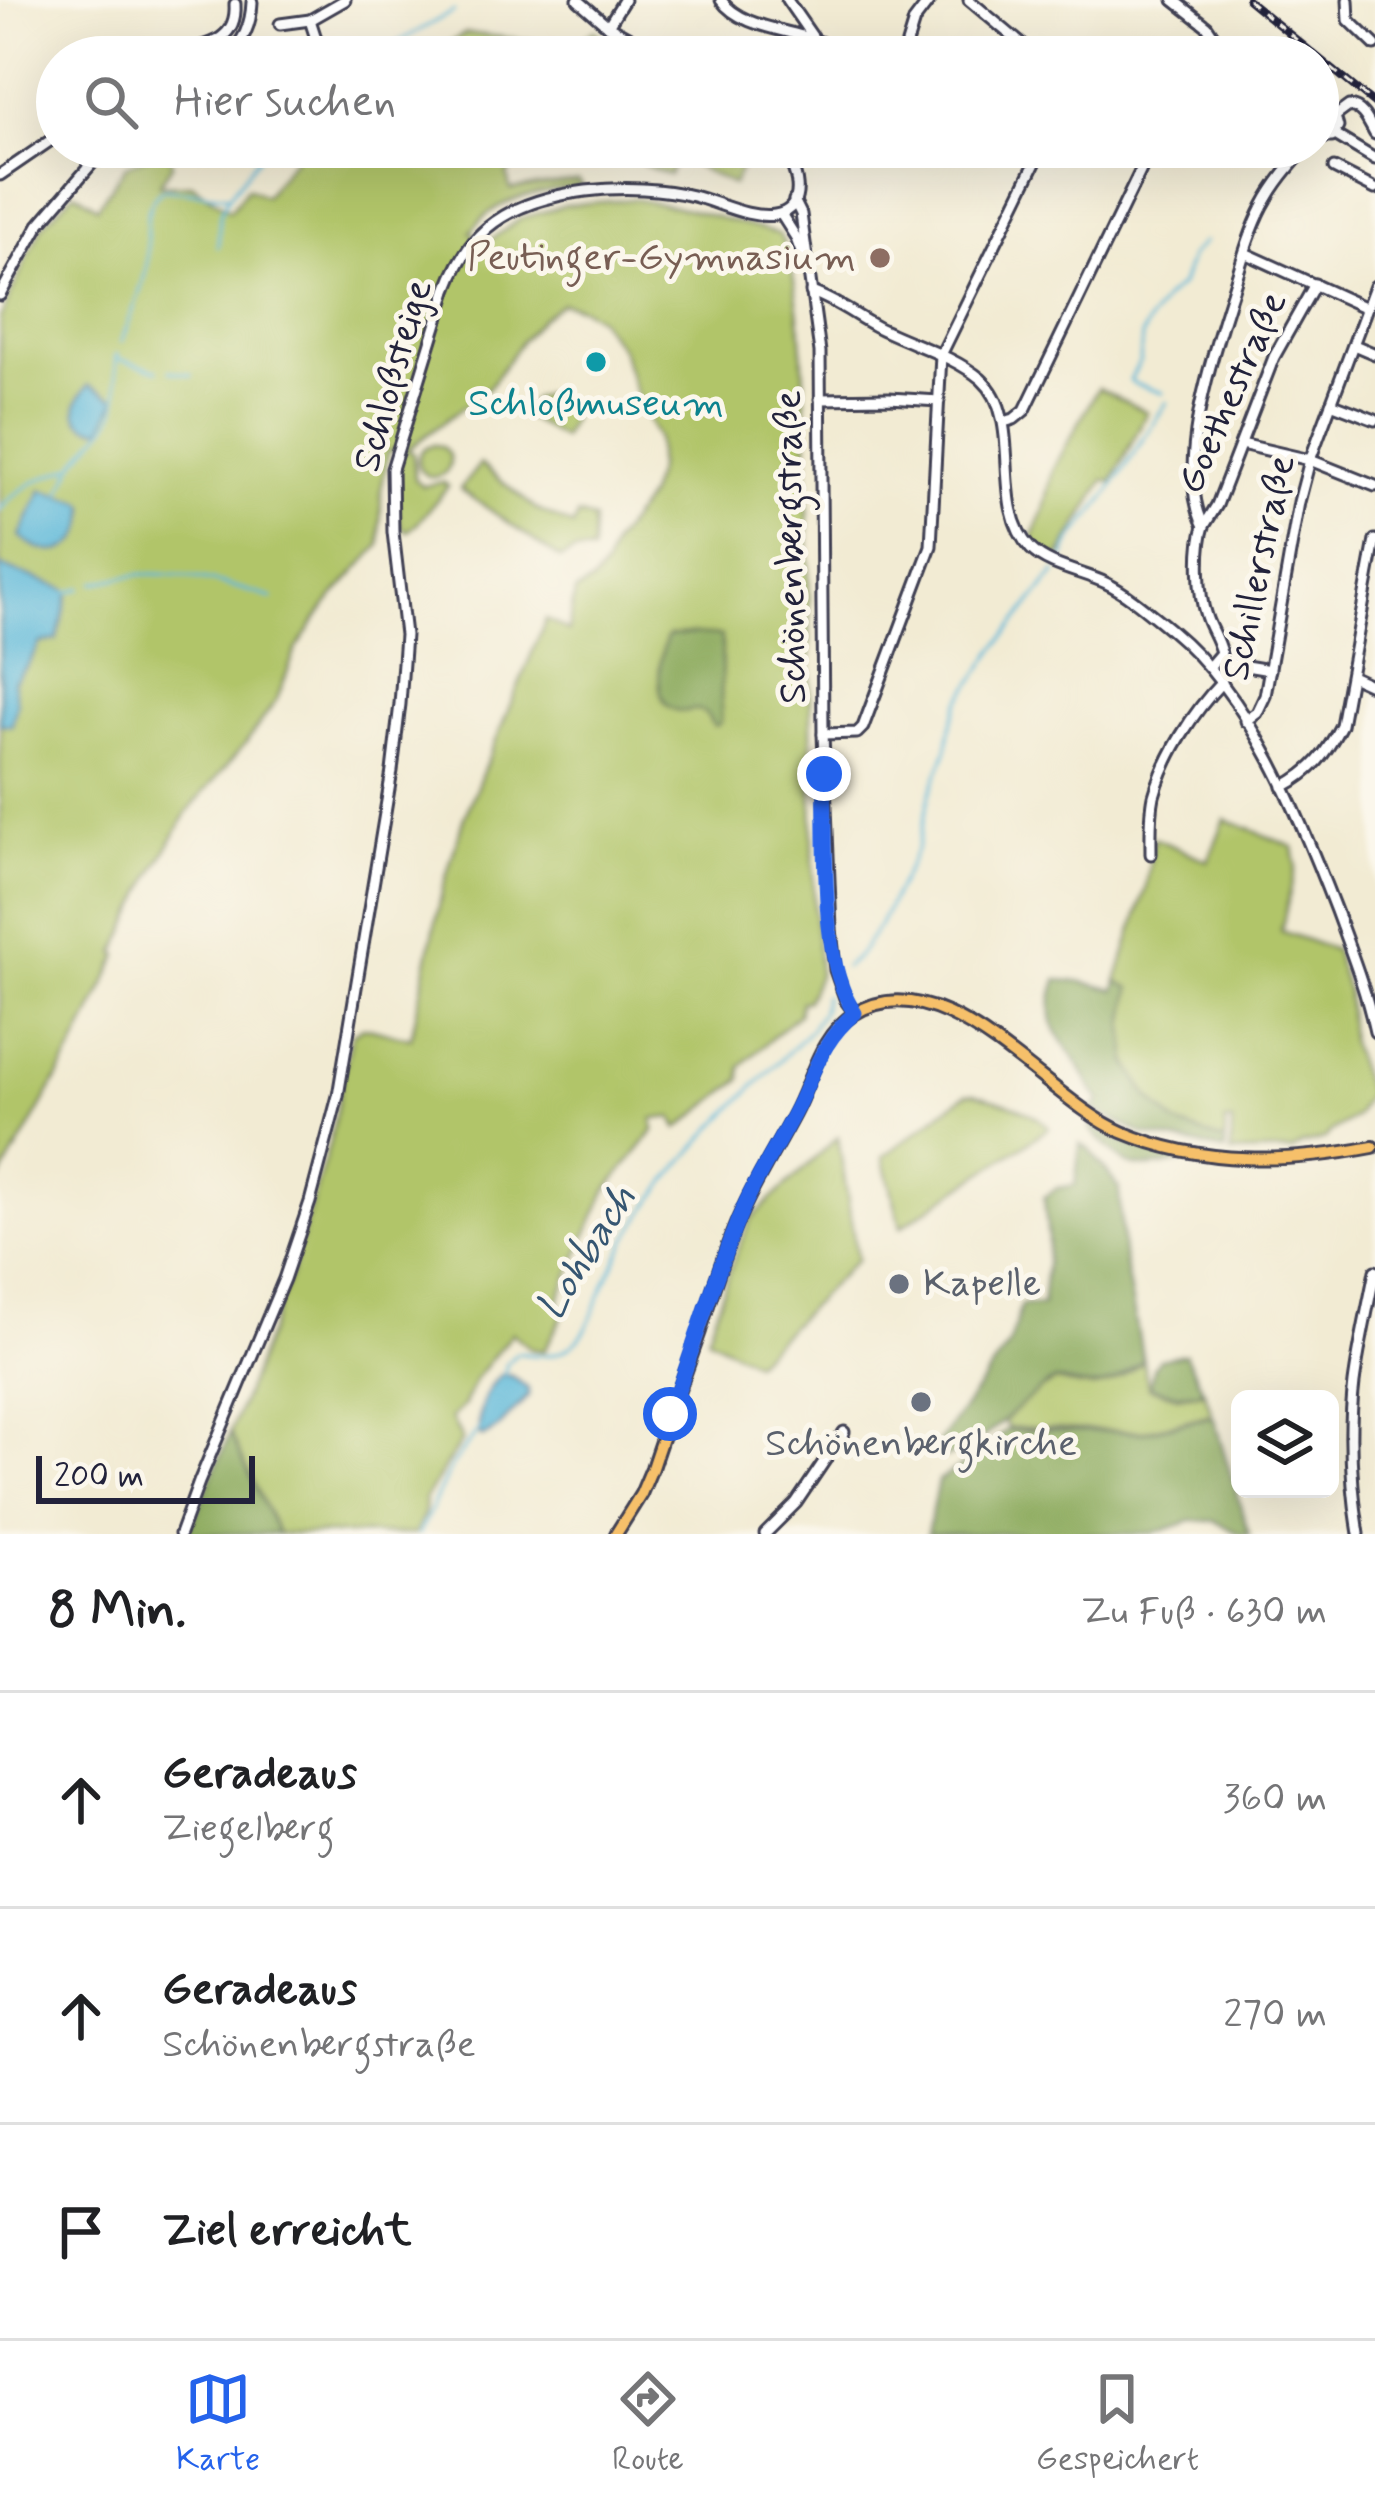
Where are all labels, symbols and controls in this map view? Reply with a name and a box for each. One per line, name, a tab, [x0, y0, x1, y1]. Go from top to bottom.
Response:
search box	[36, 36, 1339, 168]
icon: search	[78, 69, 144, 135]
text: Hier suchen	[174, 73, 396, 132]
place label: Peutinger-Gymnasium	[467, 233, 856, 287]
marker: Peutinger-Gymnasium	[867, 245, 893, 271]
street label: Schloßsteige	[342, 274, 446, 478]
street label: Goethestraße	[1166, 284, 1300, 502]
marker: Schloßmuseum	[583, 349, 609, 375]
place label: Schloßmuseum	[468, 379, 724, 430]
street label: Schönenbergstraße	[764, 390, 823, 704]
street label: Schillerstraße	[1211, 451, 1309, 685]
route end	[797, 747, 851, 801]
water label: Lohbach	[524, 1175, 650, 1331]
place label: Kapelle	[923, 1259, 1041, 1310]
marker: Kapelle	[886, 1271, 912, 1297]
route start	[643, 1387, 697, 1441]
marker: Schönenbergkirche	[908, 1389, 934, 1415]
map controls	[1231, 1390, 1339, 1498]
button: layers	[1231, 1390, 1339, 1498]
place label: Schönenbergkirche	[765, 1419, 1077, 1473]
scale bar	[36, 1450, 255, 1503]
text: 200 m	[54, 1455, 144, 1499]
text: 8 Min.	[48, 1579, 186, 1645]
text: Zu Fuß · 630 m	[1081, 1587, 1327, 1638]
text: Geradeaus	[162, 1745, 357, 1804]
icon: ahead	[48, 1767, 114, 1833]
text: 360 m	[1223, 1774, 1327, 1825]
text: Ziegelberg	[162, 1804, 335, 1855]
text: Geradeaus	[162, 1961, 357, 2020]
icon: ahead	[48, 1983, 114, 2049]
text: 270 m	[1223, 1990, 1327, 2041]
text: Schönenbergstraße	[162, 2020, 476, 2071]
icon: arrive	[48, 2199, 114, 2265]
text: Ziel erreicht	[162, 2202, 412, 2261]
tab: Karte	[176, 2366, 260, 2482]
tab: Route	[612, 2366, 684, 2482]
tab: Gespeichert	[1036, 2366, 1199, 2482]

